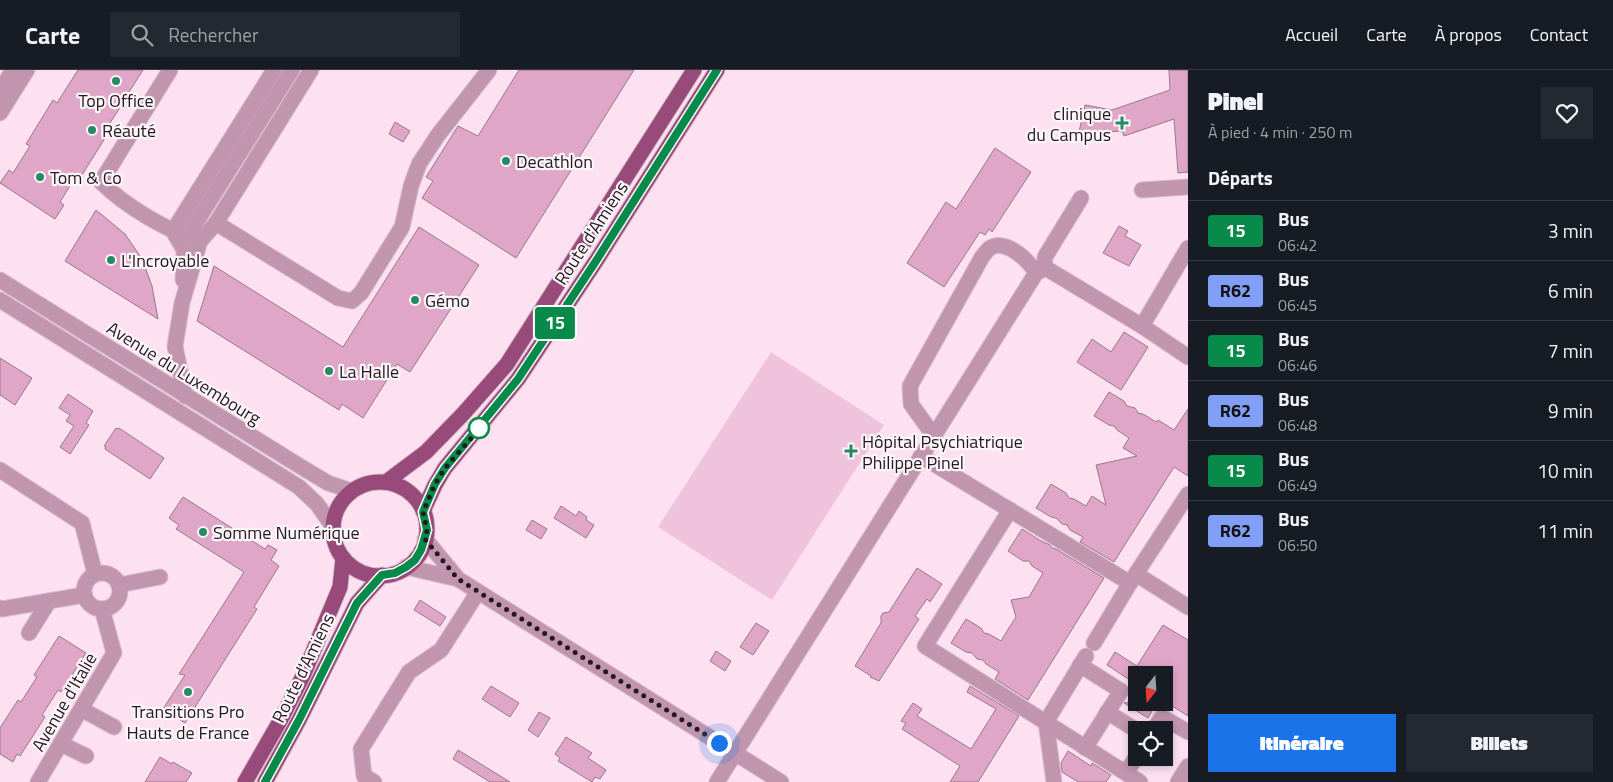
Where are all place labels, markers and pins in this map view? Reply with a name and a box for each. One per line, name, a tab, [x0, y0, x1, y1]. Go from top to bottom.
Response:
marker: Top Office	[110, 75, 122, 87]
place label: Top Office	[78, 87, 154, 114]
place label: clinique du Campus	[1027, 100, 1111, 148]
marker: clinique du Campus	[1115, 116, 1129, 130]
place label: Réauté	[102, 117, 156, 144]
marker: Réauté	[86, 124, 98, 136]
place label: Decathlon	[516, 148, 593, 175]
marker: Decathlon	[500, 155, 512, 167]
place label: Tom & Co	[50, 164, 122, 191]
marker: Tom & Co	[34, 171, 46, 183]
place label: L'Incroyable	[121, 247, 209, 274]
marker: L'Incroyable	[105, 254, 117, 266]
place label: Gémo	[425, 287, 470, 314]
marker: Gémo	[409, 294, 421, 306]
place label: La Halle	[339, 358, 399, 385]
marker: La Halle	[323, 365, 335, 377]
unlabelled marker	[468, 417, 490, 439]
place label: Hôpital Psychiatrique Philippe Pinel	[862, 428, 1023, 476]
marker: Hôpital Psychiatrique Philippe Pinel	[844, 444, 858, 458]
place label: Somme Numérique	[213, 519, 360, 546]
marker: Somme Numérique	[197, 526, 209, 538]
marker: Transitions Pro Hauts de France	[182, 686, 194, 698]
place label: Transitions Pro Hauts de France	[127, 698, 249, 746]

